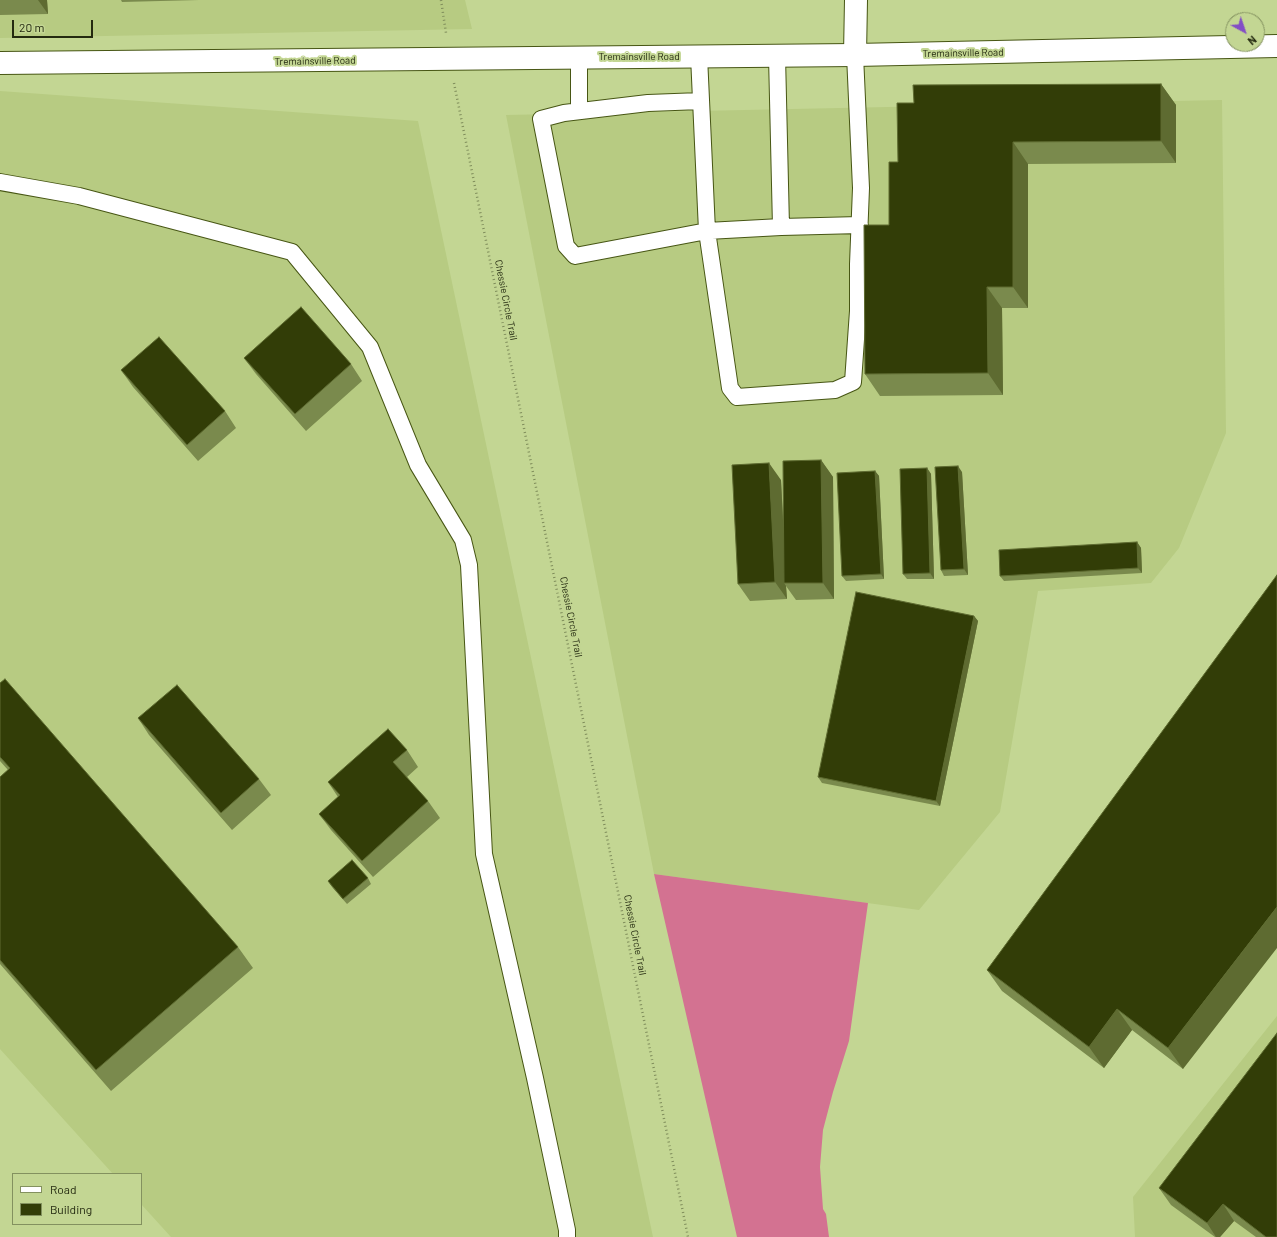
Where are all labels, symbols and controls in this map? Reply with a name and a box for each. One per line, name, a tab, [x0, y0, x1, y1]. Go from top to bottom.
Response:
scale bar	[14, 12, 95, 38]
north arrow	[1225, 12, 1265, 52]
text: 20 m	[19, 20, 45, 34]
text: N	[1245, 33, 1259, 48]
street label: Tremainsville Road	[922, 46, 1004, 60]
street label: Tremainsville Road	[598, 51, 680, 63]
street label: Tremainsville Road	[274, 54, 356, 68]
street label: Chessie Circle Trail	[492, 259, 520, 341]
street label: Chessie Circle Trail	[557, 576, 585, 658]
street label: Chessie Circle Trail	[621, 894, 649, 976]
legend	[12, 1173, 142, 1225]
text: Road	[50, 1182, 77, 1196]
text: Building	[50, 1202, 92, 1216]

